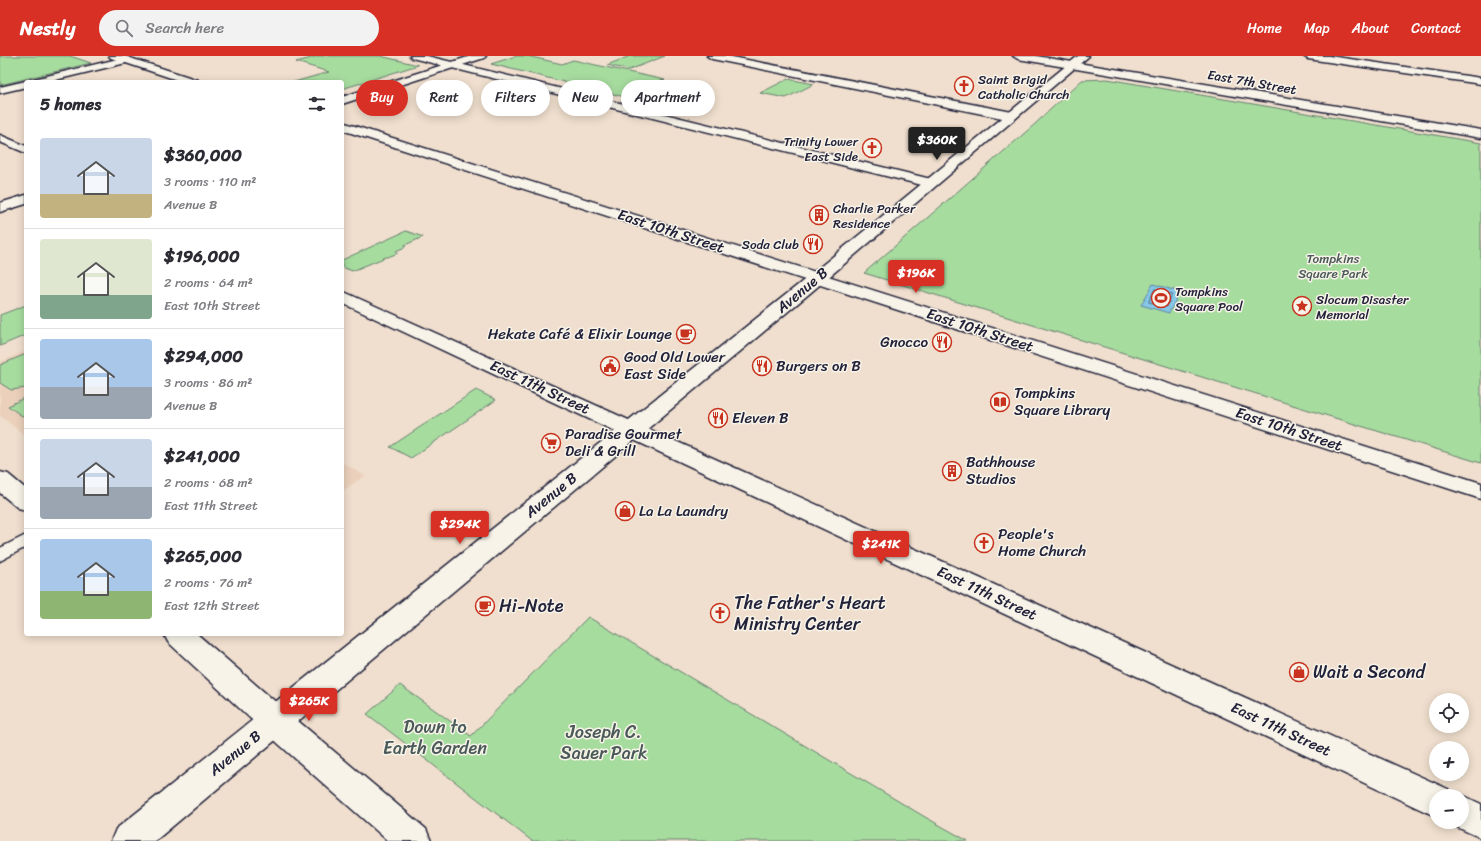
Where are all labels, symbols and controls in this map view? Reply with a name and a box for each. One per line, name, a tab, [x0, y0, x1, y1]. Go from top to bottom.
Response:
search box	[99, 10, 379, 46]
text: Nestly	[20, 12, 75, 45]
text: Search here	[145, 15, 224, 41]
text: Home	[1247, 16, 1282, 41]
text: Map	[1304, 16, 1330, 41]
text: About	[1352, 16, 1389, 41]
text: Contact	[1411, 16, 1461, 41]
icon: search	[113, 17, 135, 39]
street label: East 7th Street	[1206, 63, 1299, 101]
place label: Saint Brigid Catholic Church	[978, 68, 1070, 106]
church icon: Saint Brigid Catholic Church	[953, 75, 975, 97]
chip: Buy	[356, 80, 408, 116]
chip: Rent	[416, 80, 473, 116]
chip: Filters	[481, 80, 550, 116]
chip: New	[558, 80, 613, 116]
chip: Apartment	[621, 80, 715, 116]
text: 5 homes	[40, 89, 101, 119]
icon: filters	[306, 93, 328, 115]
pin: $360K	[909, 127, 965, 161]
text: $360K	[917, 128, 957, 151]
place label: Trinity Lower East Side	[784, 130, 859, 168]
church icon: Trinity Lower East Side	[861, 137, 883, 159]
text: $360,000	[164, 140, 242, 170]
icon: home	[72, 154, 120, 202]
text: 3 rooms · 110 m²	[164, 170, 256, 193]
text: Avenue B	[164, 193, 217, 216]
place label: Charlie Parker Residence	[833, 197, 916, 235]
street label: East 10th Street	[614, 201, 728, 261]
building icon: Charlie Parker Residence	[808, 204, 830, 226]
place label: Soda Club	[742, 233, 799, 256]
restaurant icon: Soda Club	[802, 233, 824, 255]
text: $196,000	[164, 241, 240, 271]
park label: Tompkins Square Park	[1298, 247, 1368, 285]
icon: home	[72, 255, 120, 303]
street label: Avenue B	[769, 260, 834, 320]
pin: $196K	[888, 260, 944, 294]
text: $196K	[897, 261, 935, 284]
text: 2 rooms · 64 m²	[164, 271, 253, 294]
place label: Tompkins Square Pool	[1175, 280, 1243, 318]
sports icon: Tompkins Square Pool	[1150, 287, 1172, 309]
place label: Slocum Disaster Memorial	[1316, 288, 1409, 326]
text: East 10th Street	[164, 294, 260, 317]
place icon: Slocum Disaster Memorial	[1291, 295, 1313, 317]
street label: East 10th Street	[923, 300, 1037, 360]
place label: Hekate Café & Elixir Lounge	[488, 321, 672, 347]
cafe icon: Hekate Café & Elixir Lounge	[675, 323, 697, 345]
place label: Gnocco	[880, 329, 928, 355]
restaurant icon: Gnocco	[931, 331, 953, 353]
text: $294,000	[164, 341, 243, 371]
place label: Good Old Lower East Side	[624, 344, 726, 387]
street label: East 11th Street	[486, 352, 595, 422]
place label: Burgers on B	[776, 353, 861, 379]
icon: home	[72, 355, 120, 403]
public building icon: Good Old Lower East Side	[599, 355, 621, 377]
restaurant icon: Burgers on B	[751, 355, 773, 377]
text: 3 rooms · 86 m²	[164, 371, 252, 394]
place label: Tompkins Square Library	[1014, 380, 1110, 423]
library icon: Tompkins Square Library	[989, 391, 1011, 413]
text: Avenue B	[164, 394, 217, 417]
street label: East 10th Street	[1232, 399, 1346, 459]
place label: Eleven B	[732, 405, 789, 431]
restaurant icon: Eleven B	[707, 407, 729, 429]
place label: Paradise Gourmet Deli & Grill	[565, 421, 683, 464]
supermarket icon: Paradise Gourmet Deli & Grill	[540, 432, 562, 454]
text: $241,000	[164, 441, 240, 471]
place label: Bathhouse Studios	[966, 449, 1036, 492]
icon: home	[72, 455, 120, 503]
building icon: Bathhouse Studios	[941, 460, 963, 482]
street label: Avenue B	[518, 465, 583, 525]
text: 2 rooms · 68 m²	[164, 471, 253, 494]
text: East 11th Street	[164, 494, 258, 517]
place label: La La Laundry	[639, 498, 728, 524]
shop icon: La La Laundry	[614, 500, 636, 522]
pin: $294K	[432, 511, 488, 545]
text: $294K	[440, 512, 480, 535]
place label: People's Home Church	[998, 521, 1086, 564]
pin: $241K	[853, 531, 909, 565]
text: $241K	[862, 532, 900, 555]
church icon: People's Home Church	[973, 532, 995, 554]
text: $265,000	[164, 541, 242, 571]
icon: home	[72, 555, 120, 603]
street label: East 11th Street	[933, 558, 1042, 628]
text: 2 rooms · 76 m²	[164, 571, 252, 594]
place label: The Father's Heart Ministry Center	[734, 587, 886, 640]
place label: Hi-Note	[499, 590, 564, 622]
text: East 12th Street	[164, 594, 260, 617]
cafe icon: Hi-Note	[474, 595, 496, 617]
church icon: The Father's Heart Ministry Center	[709, 602, 731, 624]
place label: Wait a Second	[1313, 656, 1427, 688]
shop icon: Wait a Second	[1288, 661, 1310, 683]
pin: $265K	[281, 688, 337, 722]
text: $265K	[289, 689, 329, 712]
map controls	[1429, 693, 1469, 829]
button: locate	[1429, 693, 1469, 733]
street label: East 11th Street	[1227, 694, 1336, 764]
park label: Down to Earth Garden	[383, 711, 487, 764]
park label: Joseph C. Sauer Park	[560, 716, 648, 769]
street label: Avenue B	[202, 723, 267, 783]
button: +	[1429, 741, 1469, 781]
button: −	[1429, 789, 1469, 829]

